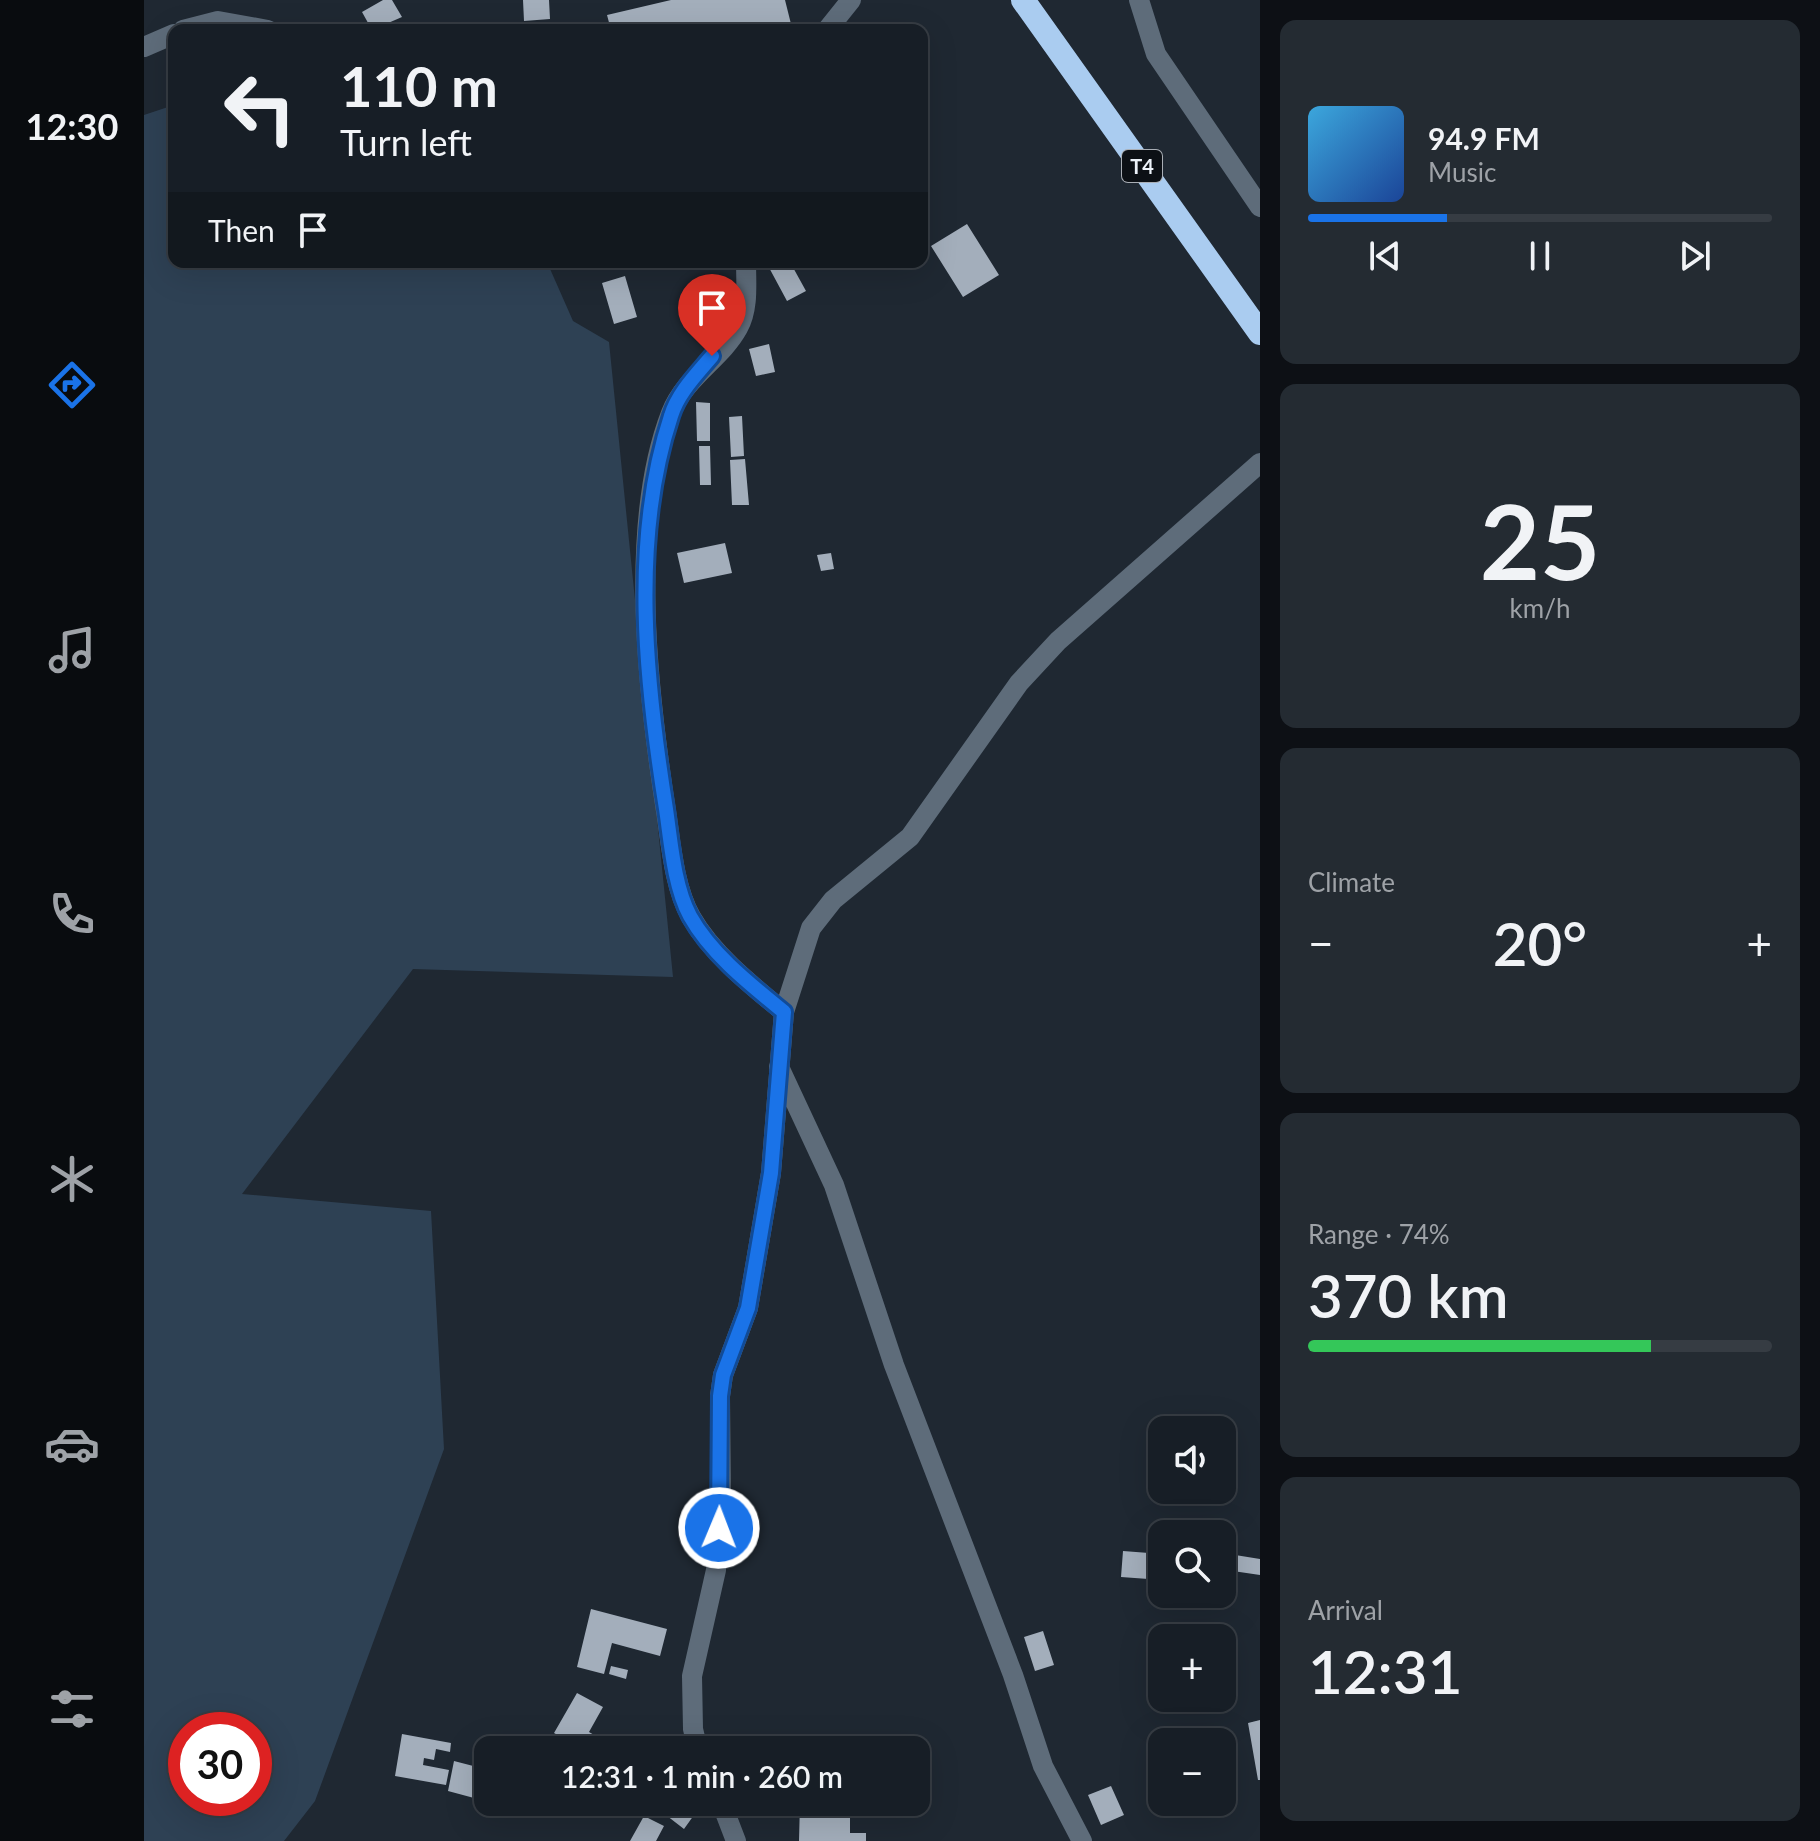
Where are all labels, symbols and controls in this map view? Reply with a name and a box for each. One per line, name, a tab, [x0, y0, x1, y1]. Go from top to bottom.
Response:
text: 110 m	[340, 52, 498, 119]
icon: left	[208, 56, 312, 160]
text: 12:30	[26, 104, 118, 148]
text: Turn left	[340, 120, 472, 164]
text: 94.9 FM	[1428, 120, 1540, 156]
road number: T4	[1122, 150, 1162, 182]
text: Music	[1428, 156, 1496, 188]
icon: arrive	[291, 208, 335, 252]
text: Then	[208, 212, 275, 248]
icon: previous	[1363, 234, 1407, 278]
icon: pause	[1518, 234, 1562, 278]
icon: next	[1673, 234, 1717, 278]
pin	[678, 274, 746, 356]
icon: arrive	[690, 286, 734, 330]
icon: directions	[44, 357, 100, 413]
text: 25	[1480, 477, 1600, 602]
text: km/h	[1510, 592, 1570, 624]
icon: music	[44, 622, 100, 678]
text: Climate	[1308, 866, 1395, 898]
icon: phone	[44, 886, 100, 942]
text: 20°	[1493, 907, 1587, 979]
text: −	[1308, 917, 1334, 969]
text: +	[1746, 917, 1772, 969]
icon: climate	[44, 1151, 100, 1207]
text: Range · 74%	[1308, 1218, 1450, 1250]
text: 370 km	[1308, 1259, 1509, 1331]
icon: car	[44, 1416, 100, 1472]
map controls	[1148, 1416, 1236, 1816]
button: sound	[1148, 1416, 1236, 1504]
position arrow	[677, 1486, 761, 1570]
button: search	[1148, 1520, 1236, 1608]
text: Arrival	[1308, 1594, 1383, 1626]
button: +	[1148, 1624, 1236, 1712]
text: 12:31	[1308, 1635, 1462, 1707]
icon: filters	[44, 1681, 100, 1737]
speed limit sign: 30	[168, 1712, 272, 1816]
button: −	[1148, 1728, 1236, 1816]
text: 12:31 · 1 min · 260 m	[561, 1758, 843, 1794]

